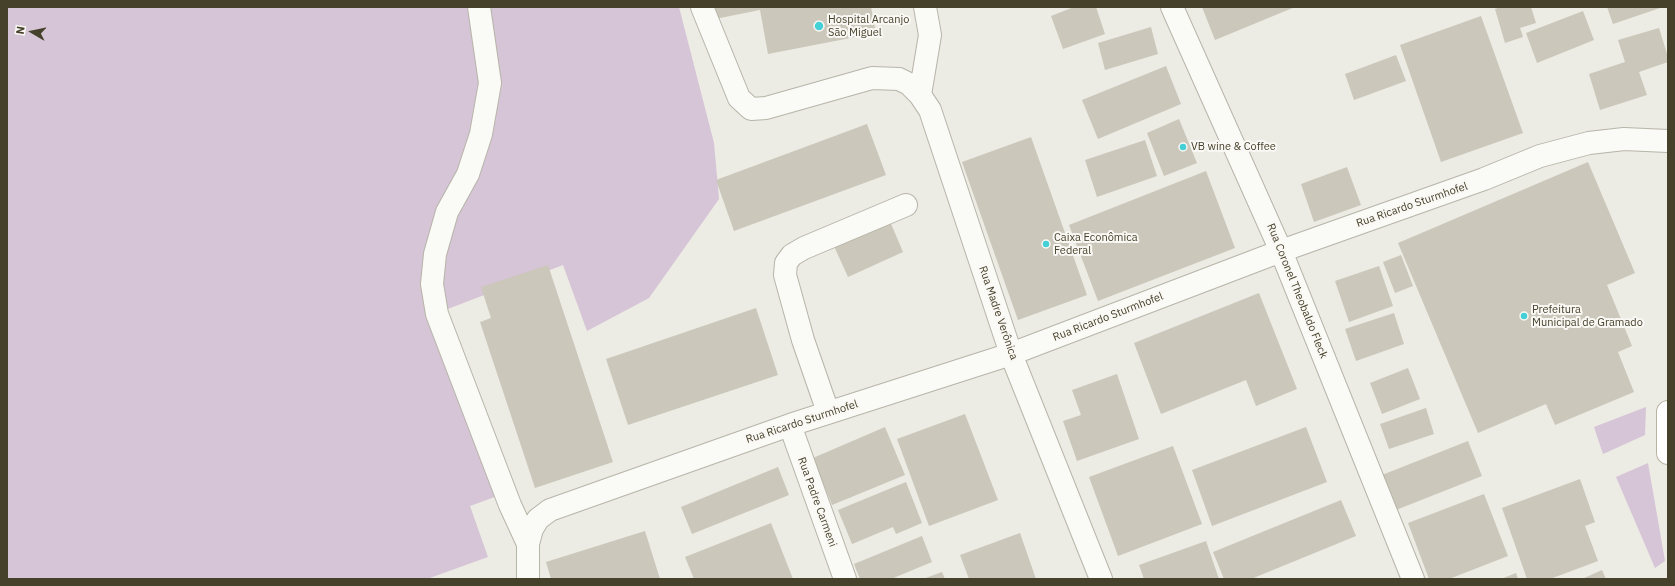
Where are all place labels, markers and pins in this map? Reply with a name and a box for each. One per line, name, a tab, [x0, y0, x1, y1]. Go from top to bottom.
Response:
place label: Hospital Arcanjo São Miguel	[828, 13, 909, 39]
marker: Hospital Arcanjo São Miguel	[813, 20, 825, 32]
place label: VB wine & Coffee	[1191, 140, 1276, 154]
marker: VB wine & Coffee	[1178, 142, 1188, 152]
place label: Caixa Econômica Federal	[1054, 231, 1138, 257]
marker: Caixa Econômica Federal	[1041, 239, 1051, 249]
place label: Prefeitura Municipal de Gramado	[1532, 303, 1643, 329]
marker: Prefeitura Municipal de Gramado	[1519, 311, 1529, 321]

